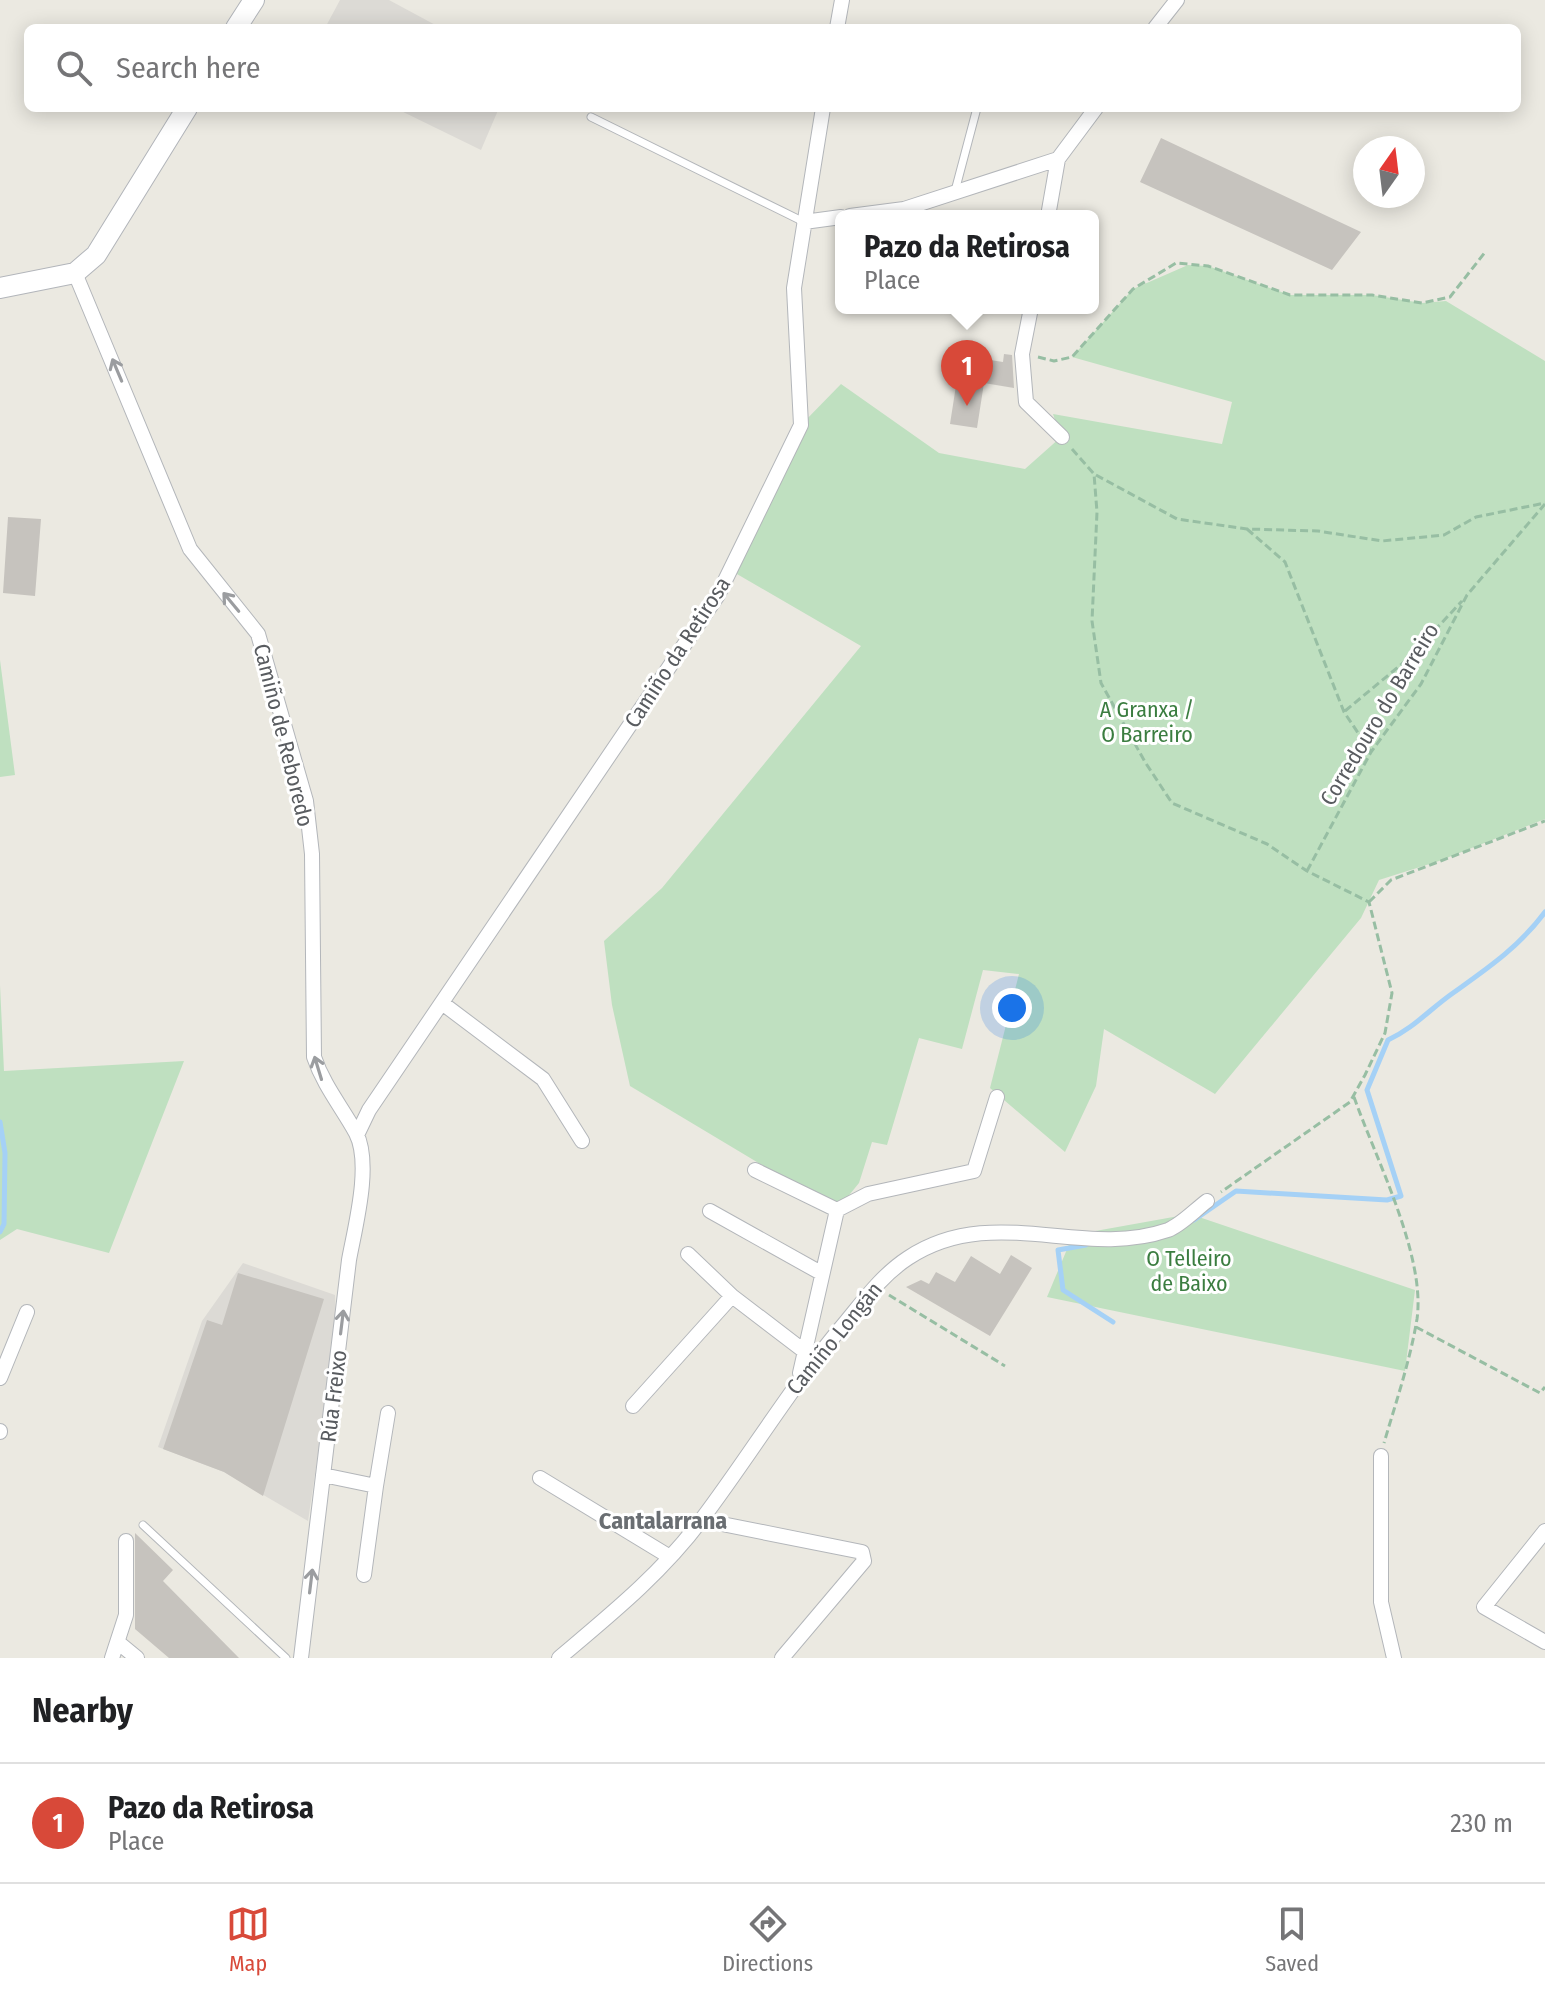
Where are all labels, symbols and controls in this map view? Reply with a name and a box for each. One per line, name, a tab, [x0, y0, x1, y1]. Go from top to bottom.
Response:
search box	[24, 24, 1521, 112]
icon: search	[52, 46, 96, 90]
text: Search here	[116, 50, 261, 86]
north arrow	[1353, 136, 1425, 208]
popup	[835, 210, 1099, 314]
text: Pazo da Retirosa	[864, 229, 1070, 265]
text: Place	[864, 265, 920, 296]
pin: 1	[941, 340, 993, 406]
one-way arrow	[109, 358, 124, 383]
street label: Camiño da Retirosa	[619, 572, 736, 733]
one-way arrow	[222, 592, 240, 612]
street label: Corredouro do Barreiro	[1314, 618, 1444, 810]
street label: Camiño de Reboredo	[248, 641, 319, 829]
park label: A Granxa / O Barreiro	[1100, 696, 1194, 748]
your location	[992, 988, 1032, 1028]
one-way arrow	[310, 1056, 324, 1081]
park label: O Telleiro de Baixo	[1146, 1245, 1232, 1297]
street label: Camiño Longán	[781, 1276, 888, 1400]
one-way arrow	[334, 1310, 349, 1336]
street label: Rúa Freixo	[314, 1348, 353, 1444]
district label: Cantalarrana	[599, 1507, 727, 1535]
one-way arrow	[303, 1568, 318, 1594]
text: Nearby	[32, 1690, 133, 1731]
text: Pazo da Retirosa	[108, 1790, 314, 1826]
text: 1	[53, 1808, 64, 1839]
text: 230 m	[1450, 1808, 1513, 1839]
text: Place	[108, 1826, 164, 1857]
tab: Map	[226, 1902, 270, 1977]
tab: Directions	[722, 1902, 813, 1977]
tab: Saved	[1265, 1902, 1319, 1977]

